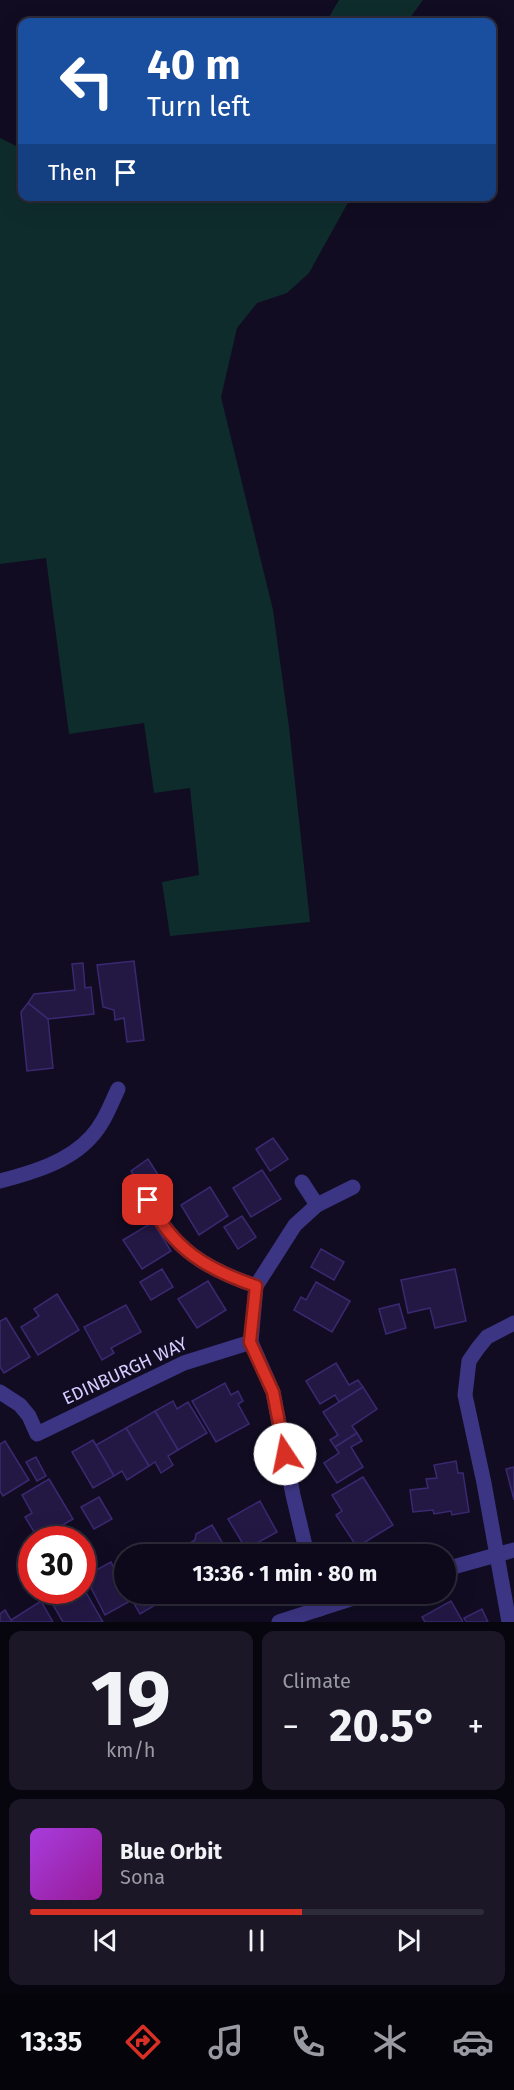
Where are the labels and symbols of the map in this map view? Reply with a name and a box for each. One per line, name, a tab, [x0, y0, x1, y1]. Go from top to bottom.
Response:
pin	[122, 1174, 173, 1225]
street label: EDINBURGH WAY	[59, 1332, 191, 1409]
position arrow	[253, 1422, 317, 1486]
speed limit sign: 30	[18, 1526, 96, 1604]

